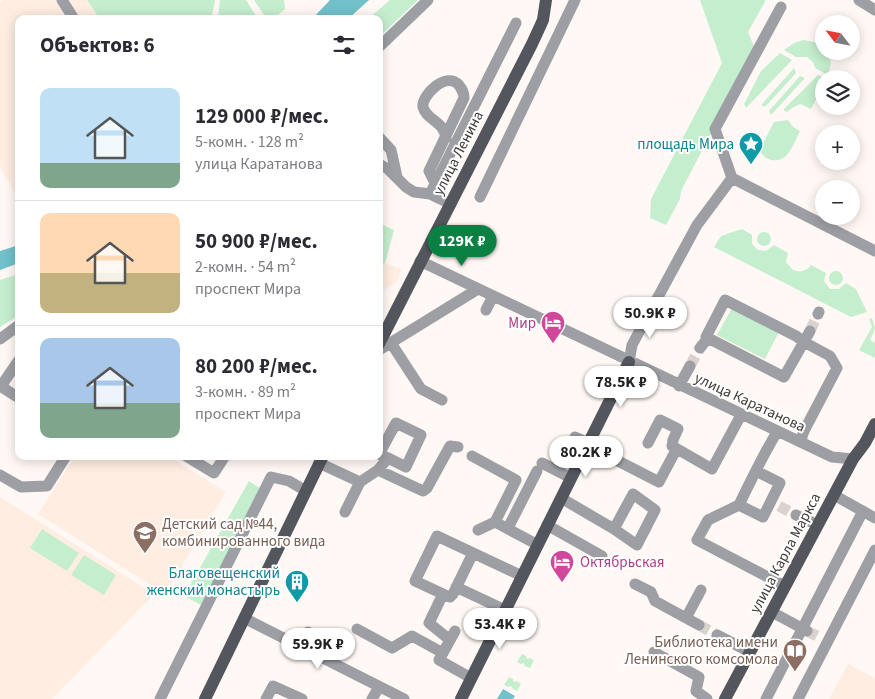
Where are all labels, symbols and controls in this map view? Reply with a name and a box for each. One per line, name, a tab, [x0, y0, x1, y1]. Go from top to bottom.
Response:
north arrow	[815, 15, 860, 60]
map controls	[815, 15, 860, 225]
text: Объектов: 6	[40, 30, 155, 60]
icon: filters	[330, 31, 358, 59]
button: layers	[815, 70, 860, 115]
text: 129 000 ₽/мес.	[195, 101, 329, 131]
street label: улица Ленина	[428, 107, 489, 199]
icon: home	[80, 108, 140, 168]
button: +	[815, 125, 860, 170]
text: 5-комн. · 128 m²	[195, 131, 304, 153]
place icon: площадь Мира	[738, 131, 764, 165]
place label: площадь Мира	[637, 134, 734, 155]
text: улица Каратанова	[195, 153, 323, 175]
button: −	[815, 180, 860, 225]
pin: 129K ₽	[421, 224, 503, 267]
text: 50 900 ₽/мес.	[195, 226, 318, 256]
text: 129K ₽	[439, 230, 485, 252]
icon: home	[80, 233, 140, 293]
text: 2-комн. · 54 m²	[195, 256, 296, 278]
text: проспект Мира	[195, 278, 301, 300]
pin: 50.9K ₽	[604, 296, 696, 339]
text: 50.9K ₽	[624, 302, 676, 324]
hotel icon: Мир	[540, 310, 566, 344]
place label: Мир	[508, 313, 536, 334]
text: 80 200 ₽/мес.	[195, 351, 318, 381]
icon: home	[80, 358, 140, 418]
pin: 78.5K ₽	[575, 366, 667, 408]
street label: улица Каратанова	[691, 368, 809, 437]
text: 78.5K ₽	[595, 371, 647, 393]
text: 3-комн. · 89 m²	[195, 381, 296, 403]
text: проспект Мира	[195, 403, 301, 425]
pin: 80.2K ₽	[540, 436, 632, 478]
text: 80.2K ₽	[560, 441, 612, 463]
street label: улица Карла Маркса	[745, 489, 826, 617]
place label: Детский сад №44, комбинированного вида	[162, 514, 325, 552]
school or university icon: Детский сад №44, комбинированного вида	[132, 520, 158, 554]
hotel icon: Октябрьская	[549, 549, 575, 583]
place label: Октябрьская	[580, 552, 664, 573]
place label: Благовещенский женский монастырь	[147, 563, 280, 601]
building icon: Благовещенский женский монастырь	[284, 569, 310, 603]
pin: 53.4K ₽	[454, 608, 546, 650]
text: 53.4K ₽	[474, 613, 526, 635]
pin: 59.9K ₽	[272, 628, 364, 670]
place label: Библиотека имени Ленинского комсомола	[624, 632, 778, 670]
text: 59.9K ₽	[292, 633, 344, 655]
library icon: Библиотека имени Ленинского комсомола	[782, 638, 808, 672]

